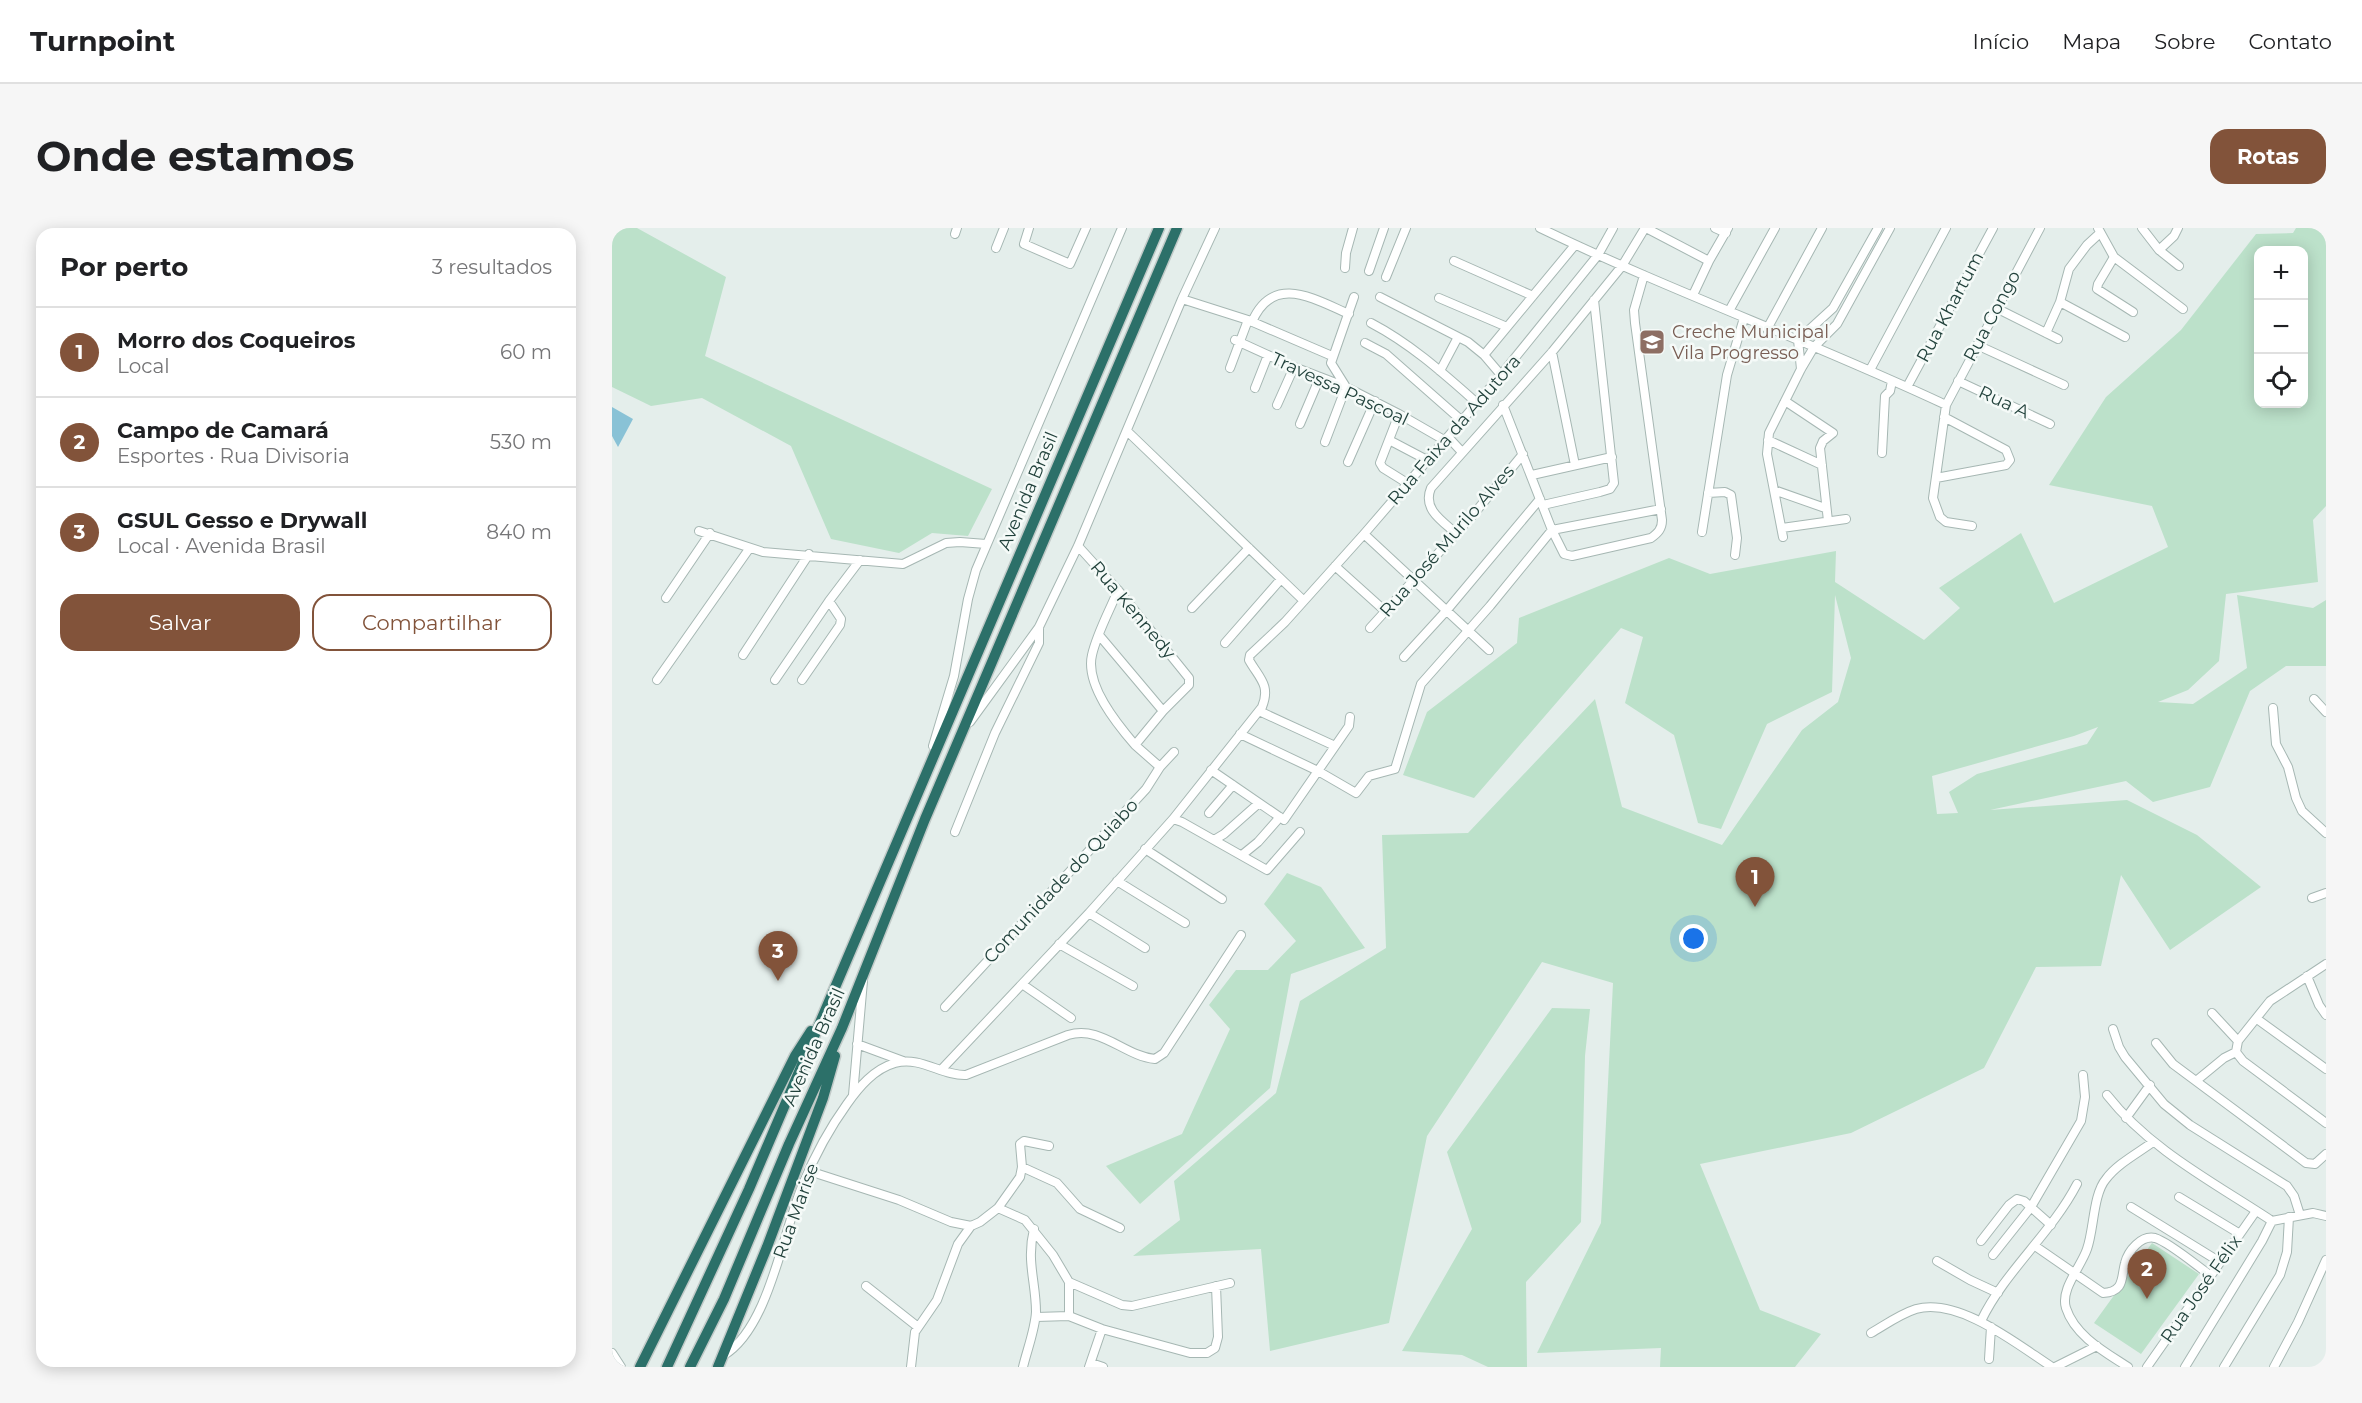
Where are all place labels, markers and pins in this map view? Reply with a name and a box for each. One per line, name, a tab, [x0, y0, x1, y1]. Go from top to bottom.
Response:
place label: Creche Municipal Vila Progresso	[1672, 321, 1829, 364]
school or university icon: Creche Municipal Vila Progresso	[1637, 327, 1667, 357]
pin: 1	[1736, 858, 1774, 907]
pin: 3	[758, 932, 798, 981]
pin: 2	[2128, 1250, 2167, 1299]

